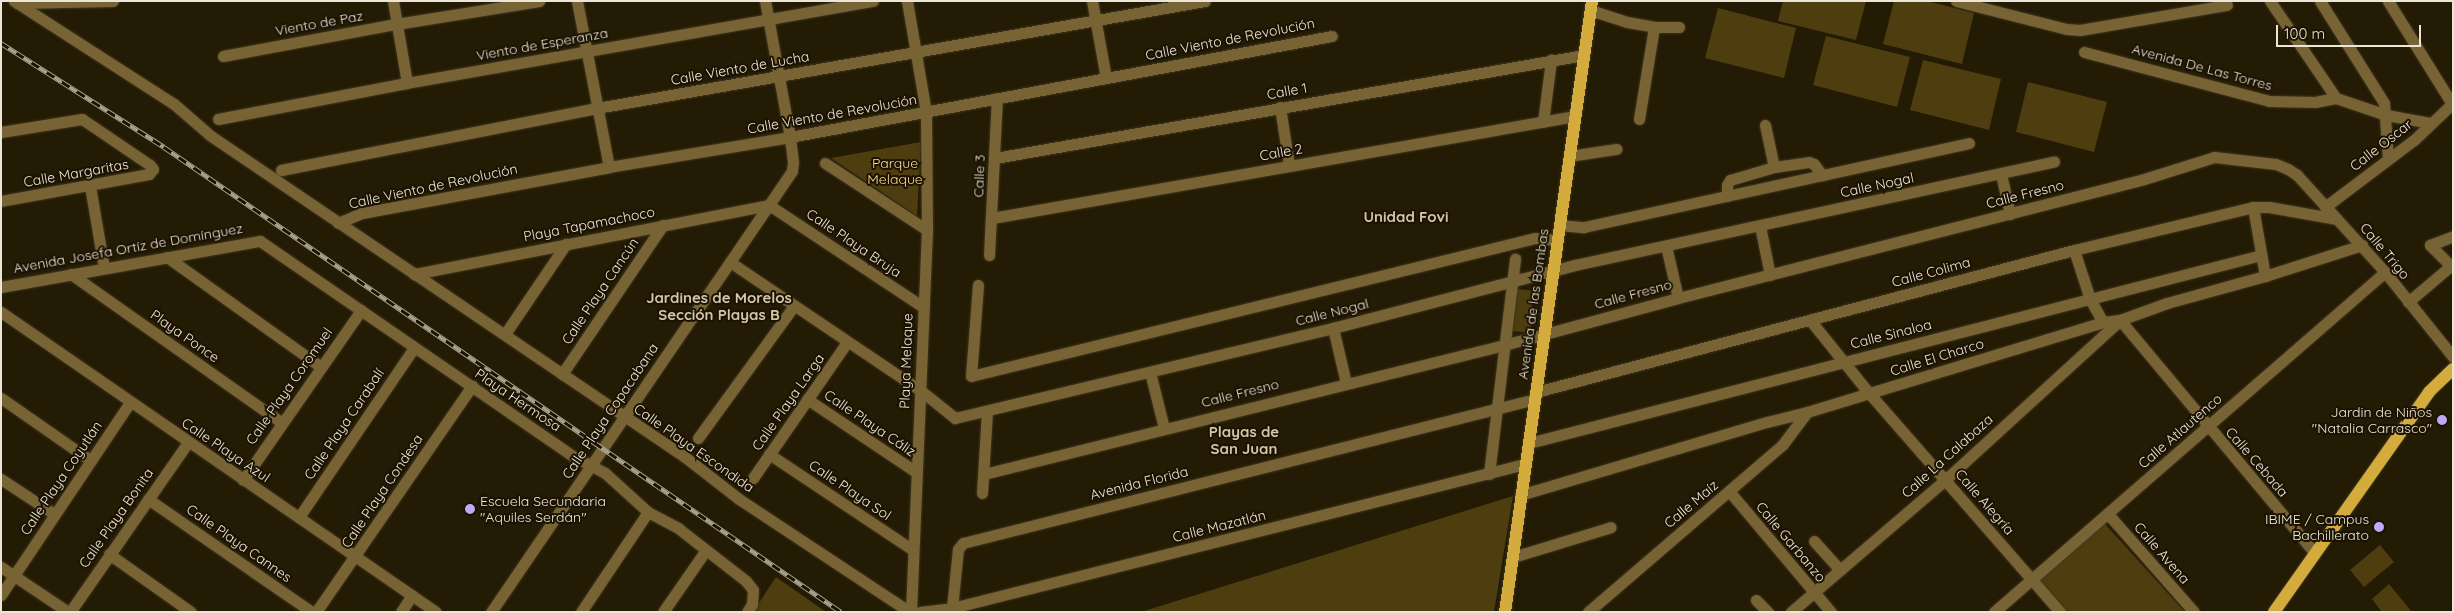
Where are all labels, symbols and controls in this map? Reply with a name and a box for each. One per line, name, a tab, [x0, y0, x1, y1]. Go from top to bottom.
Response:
street label: Viento de Paz	[274, 7, 364, 39]
street label: Calle Viento de Revolución	[1144, 14, 1316, 64]
scale bar	[2279, 15, 2424, 47]
street label: Viento de Esperanza	[475, 24, 609, 64]
text: 100 m	[2284, 24, 2325, 43]
street label: Avenida De Las Torres	[2130, 40, 2274, 94]
street label: Calle Viento de Lucha	[669, 48, 811, 88]
street label: Calle 1	[1265, 79, 1309, 103]
street label: Calle Viento de Revolución	[746, 91, 918, 137]
street label: Calle Oscar	[2347, 116, 2415, 174]
street label: Calle 2	[1258, 140, 1304, 164]
street label: Calle 3	[970, 154, 988, 198]
park label: Parque Melaque	[867, 155, 923, 188]
street label: Calle Margaritas	[22, 156, 130, 190]
street label: Calle Viento de Revolución	[347, 160, 519, 212]
street label: Calle Nogal	[1839, 169, 1915, 201]
street label: Calle Fresno	[1984, 176, 2066, 212]
street label: Playa Tapamachoco	[522, 203, 656, 245]
street label: Calle Playa Bruja	[803, 205, 905, 281]
district label: Unidad Fovi	[1364, 208, 1448, 226]
street label: Calle Trigo	[2357, 219, 2413, 283]
street label: Avenida Josefa Ortíz de Domínguez	[12, 220, 244, 276]
street label: Avenida de las Bombas	[1514, 228, 1552, 380]
street label: Calle Playa Cancún	[558, 234, 642, 348]
street label: Calle Colima	[1890, 253, 1972, 291]
street label: Calle Fresno	[1592, 276, 1674, 312]
district label: Jardines de Morelos Sección Playas B	[646, 288, 792, 323]
street label: Calle Nogal	[1294, 295, 1370, 329]
street label: Playa Ponce	[147, 306, 223, 366]
street label: Playa Melaque	[896, 313, 916, 409]
street label: Calle Sinaloa	[1849, 316, 1933, 352]
street label: Calle Playa Coromuel	[242, 324, 336, 448]
street label: Calle El Charco	[1888, 335, 1986, 379]
street label: Calle Playa Copacabana	[558, 340, 662, 482]
street label: Calle Playa Larga	[748, 350, 828, 454]
street label: Calle Playa Carabalí	[301, 365, 387, 483]
street label: Playa Hermosa	[472, 365, 564, 435]
street label: Calle Fresno	[1199, 375, 1281, 411]
street label: Calle Playa Cáliz	[821, 386, 919, 460]
street label: Calle Atlautenco	[2135, 390, 2225, 472]
street label: Calle Playa Escondida	[631, 400, 757, 496]
place label: Jardin de Niños "Natalia Carrasco"	[2312, 404, 2432, 437]
street label: Calle La Calabaza	[1898, 411, 1996, 501]
street label: Calle Playa Azul	[179, 414, 273, 486]
marker: Jardin de Niños "Natalia Carrasco"	[2436, 414, 2448, 426]
street label: Calle Playa Coyutlán	[17, 418, 105, 538]
district label: Playas de San Juan	[1209, 422, 1279, 457]
street label: Calle Cebada	[2222, 424, 2292, 500]
street label: Calle Playa Condesa	[338, 431, 426, 551]
street label: Calle Playa Sol	[806, 456, 894, 524]
street label: Avenida Florida	[1088, 463, 1190, 503]
street label: Calle Playa Bonita	[75, 465, 157, 571]
street label: Calle Alegría	[1952, 466, 2018, 538]
street label: Calle Maíz	[1661, 477, 1721, 531]
place label: Escuela Secundaria "Aquiles Serdán"	[480, 493, 606, 526]
street label: Calle Garbanzo	[1753, 498, 1829, 586]
street label: Calle Playa Cannes	[183, 500, 295, 586]
marker: Escuela Secundaria "Aquiles Serdán"	[464, 503, 476, 515]
street label: Calle Mazatlán	[1171, 506, 1267, 546]
place label: IBIME / Campus Bachillerato	[2265, 511, 2369, 544]
street label: Calle Avena	[2131, 519, 2193, 587]
marker: IBIME / Campus Bachillerato	[2373, 521, 2385, 533]

